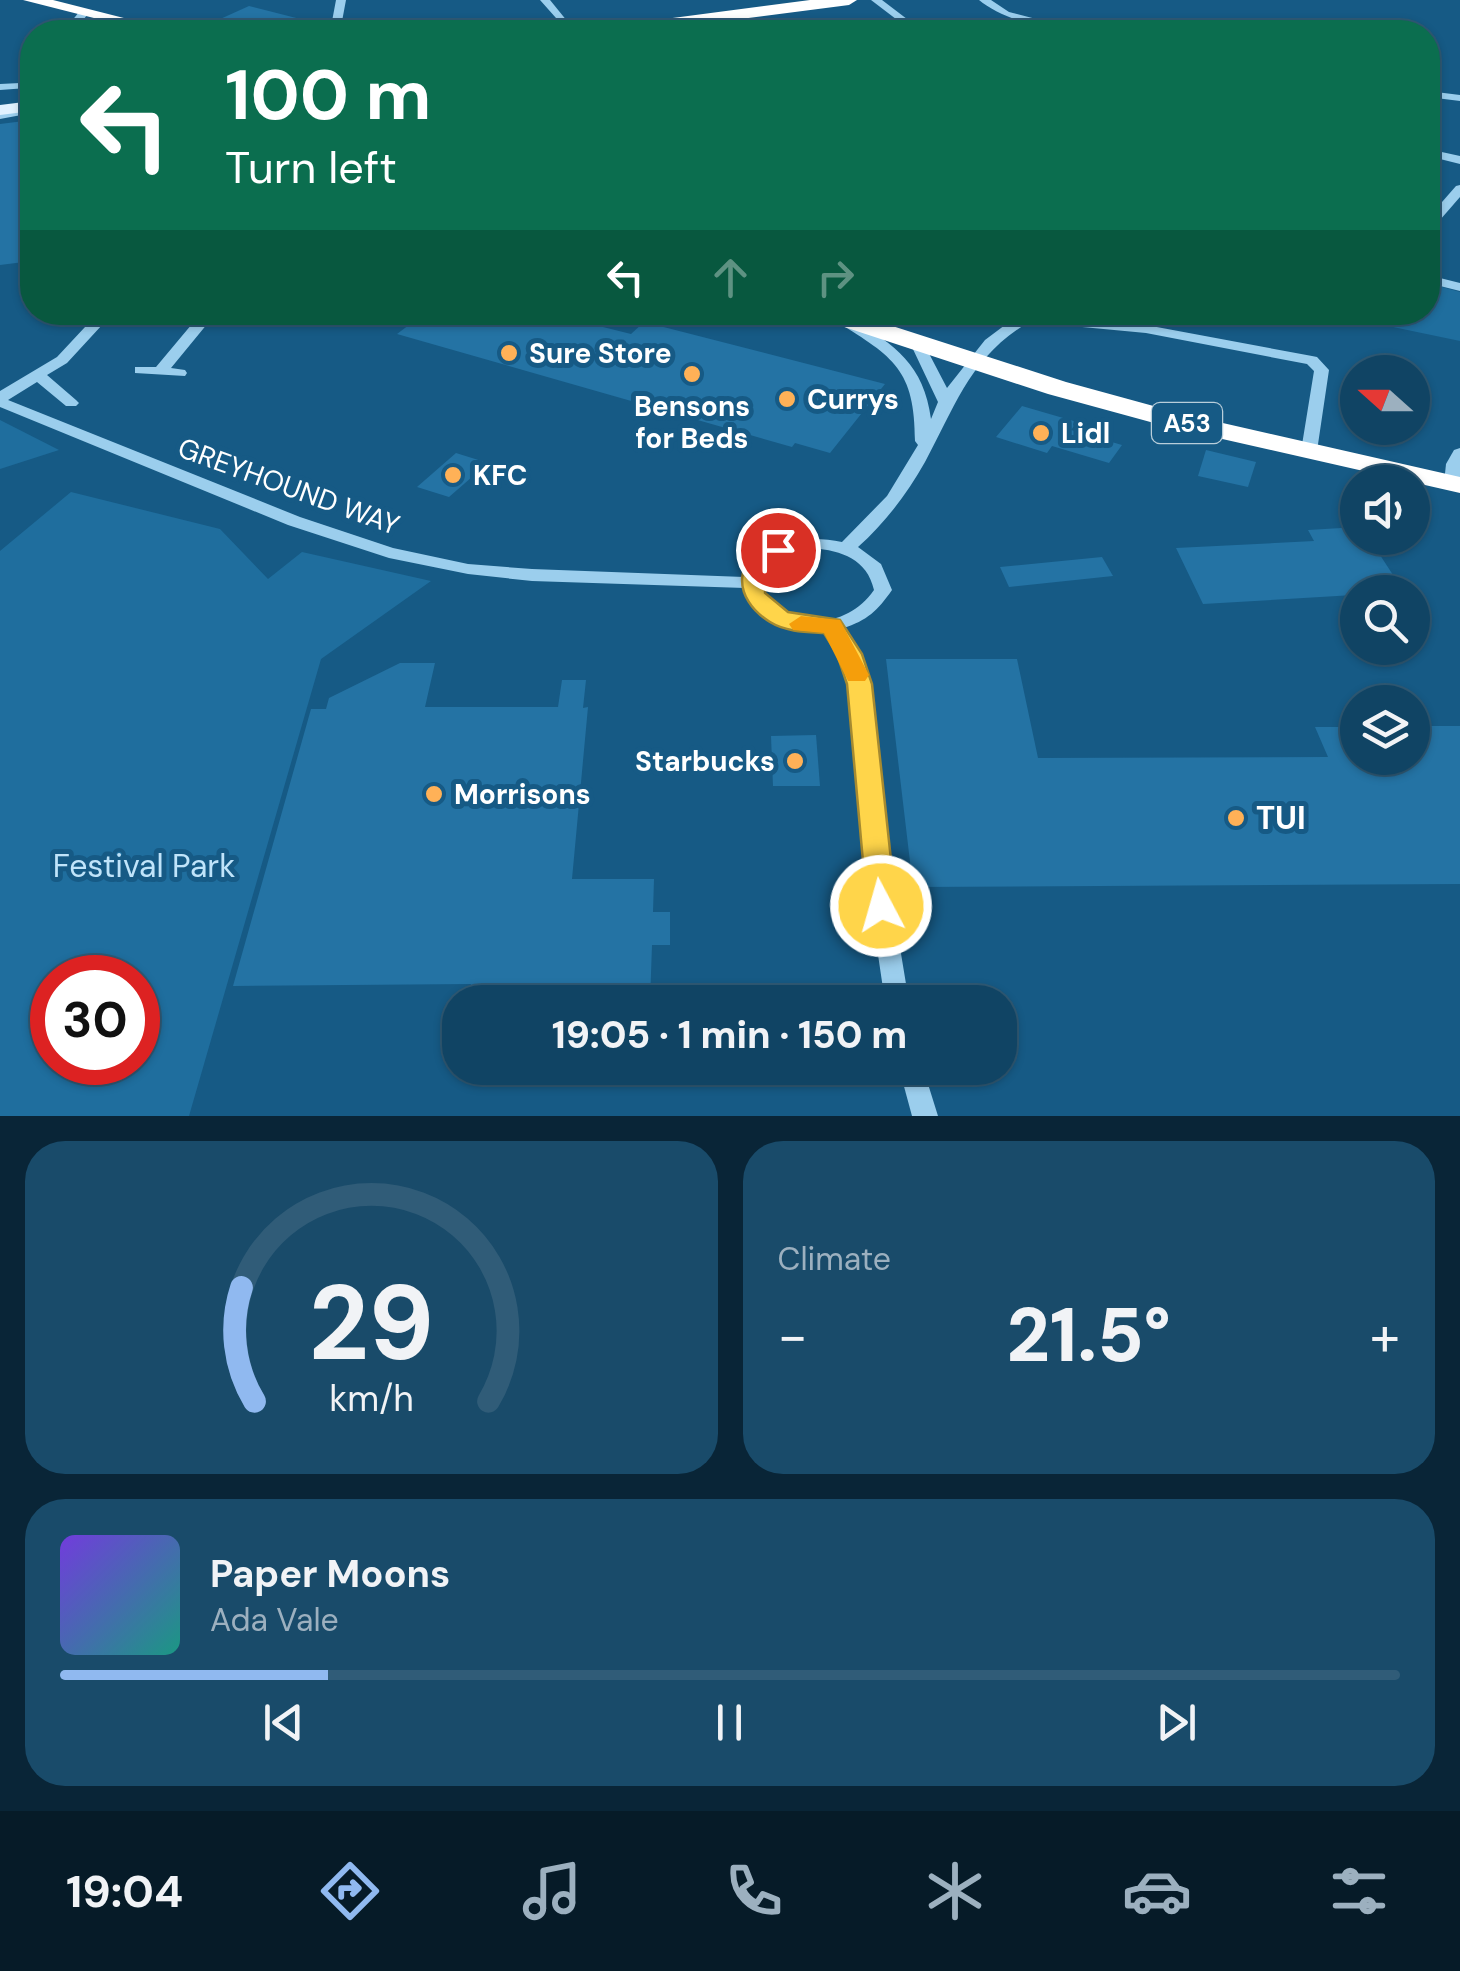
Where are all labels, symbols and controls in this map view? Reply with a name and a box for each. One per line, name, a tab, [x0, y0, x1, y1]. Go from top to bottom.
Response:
text: 100 m	[225, 50, 431, 141]
icon: left	[60, 60, 190, 190]
text: Turn left	[225, 138, 397, 197]
icon: left	[598, 250, 653, 305]
icon: ahead	[703, 250, 758, 305]
icon: right	[808, 250, 863, 305]
place label: Sure Store	[529, 335, 672, 372]
marker: Sure Store	[498, 342, 520, 364]
north arrow	[1340, 355, 1430, 445]
map controls	[1340, 355, 1430, 775]
marker: Bensons for Beds	[681, 363, 703, 385]
place label: Currys	[807, 381, 899, 418]
place label: Bensons for Beds	[634, 388, 750, 457]
marker: Currys	[776, 388, 798, 410]
road number: A53	[1152, 403, 1222, 443]
place label: Lidl	[1061, 415, 1110, 452]
marker: Lidl	[1030, 422, 1052, 444]
street label: GREYHOUND WAY	[173, 429, 405, 544]
place label: KFC	[473, 457, 528, 494]
marker: KFC	[442, 464, 464, 486]
button: sound	[1340, 465, 1430, 555]
pin	[736, 508, 821, 593]
icon: arrive	[751, 523, 806, 578]
button: search	[1340, 575, 1430, 665]
button: layers	[1340, 685, 1430, 775]
place label: Starbucks	[635, 743, 775, 780]
marker: Starbucks	[784, 750, 806, 772]
place label: Morrisons	[454, 776, 591, 813]
marker: Morrisons	[423, 783, 445, 805]
place label: TUI	[1256, 797, 1306, 839]
marker: TUI	[1225, 807, 1247, 829]
park label: Festival Park	[53, 845, 235, 887]
position arrow	[829, 854, 933, 958]
speed limit sign: 30	[30, 955, 160, 1085]
text: 19:05 · 1 min · 150 m	[552, 1010, 907, 1060]
text: Climate	[778, 1238, 891, 1280]
text: 29	[308, 1256, 434, 1391]
text: 21.5°	[1007, 1287, 1171, 1384]
text: −	[778, 1300, 808, 1372]
text: +	[1370, 1300, 1400, 1372]
text: km/h	[329, 1376, 413, 1422]
text: Paper Moons	[210, 1549, 450, 1599]
text: Ada Vale	[210, 1599, 339, 1641]
icon: previous	[256, 1695, 311, 1750]
icon: pause	[702, 1695, 757, 1750]
icon: next	[1149, 1695, 1204, 1750]
icon: directions	[315, 1856, 385, 1926]
icon: music	[517, 1856, 587, 1926]
icon: phone	[719, 1856, 789, 1926]
icon: climate	[920, 1856, 990, 1926]
icon: car	[1122, 1856, 1192, 1926]
icon: filters	[1324, 1856, 1394, 1926]
text: 19:04	[66, 1862, 183, 1921]

